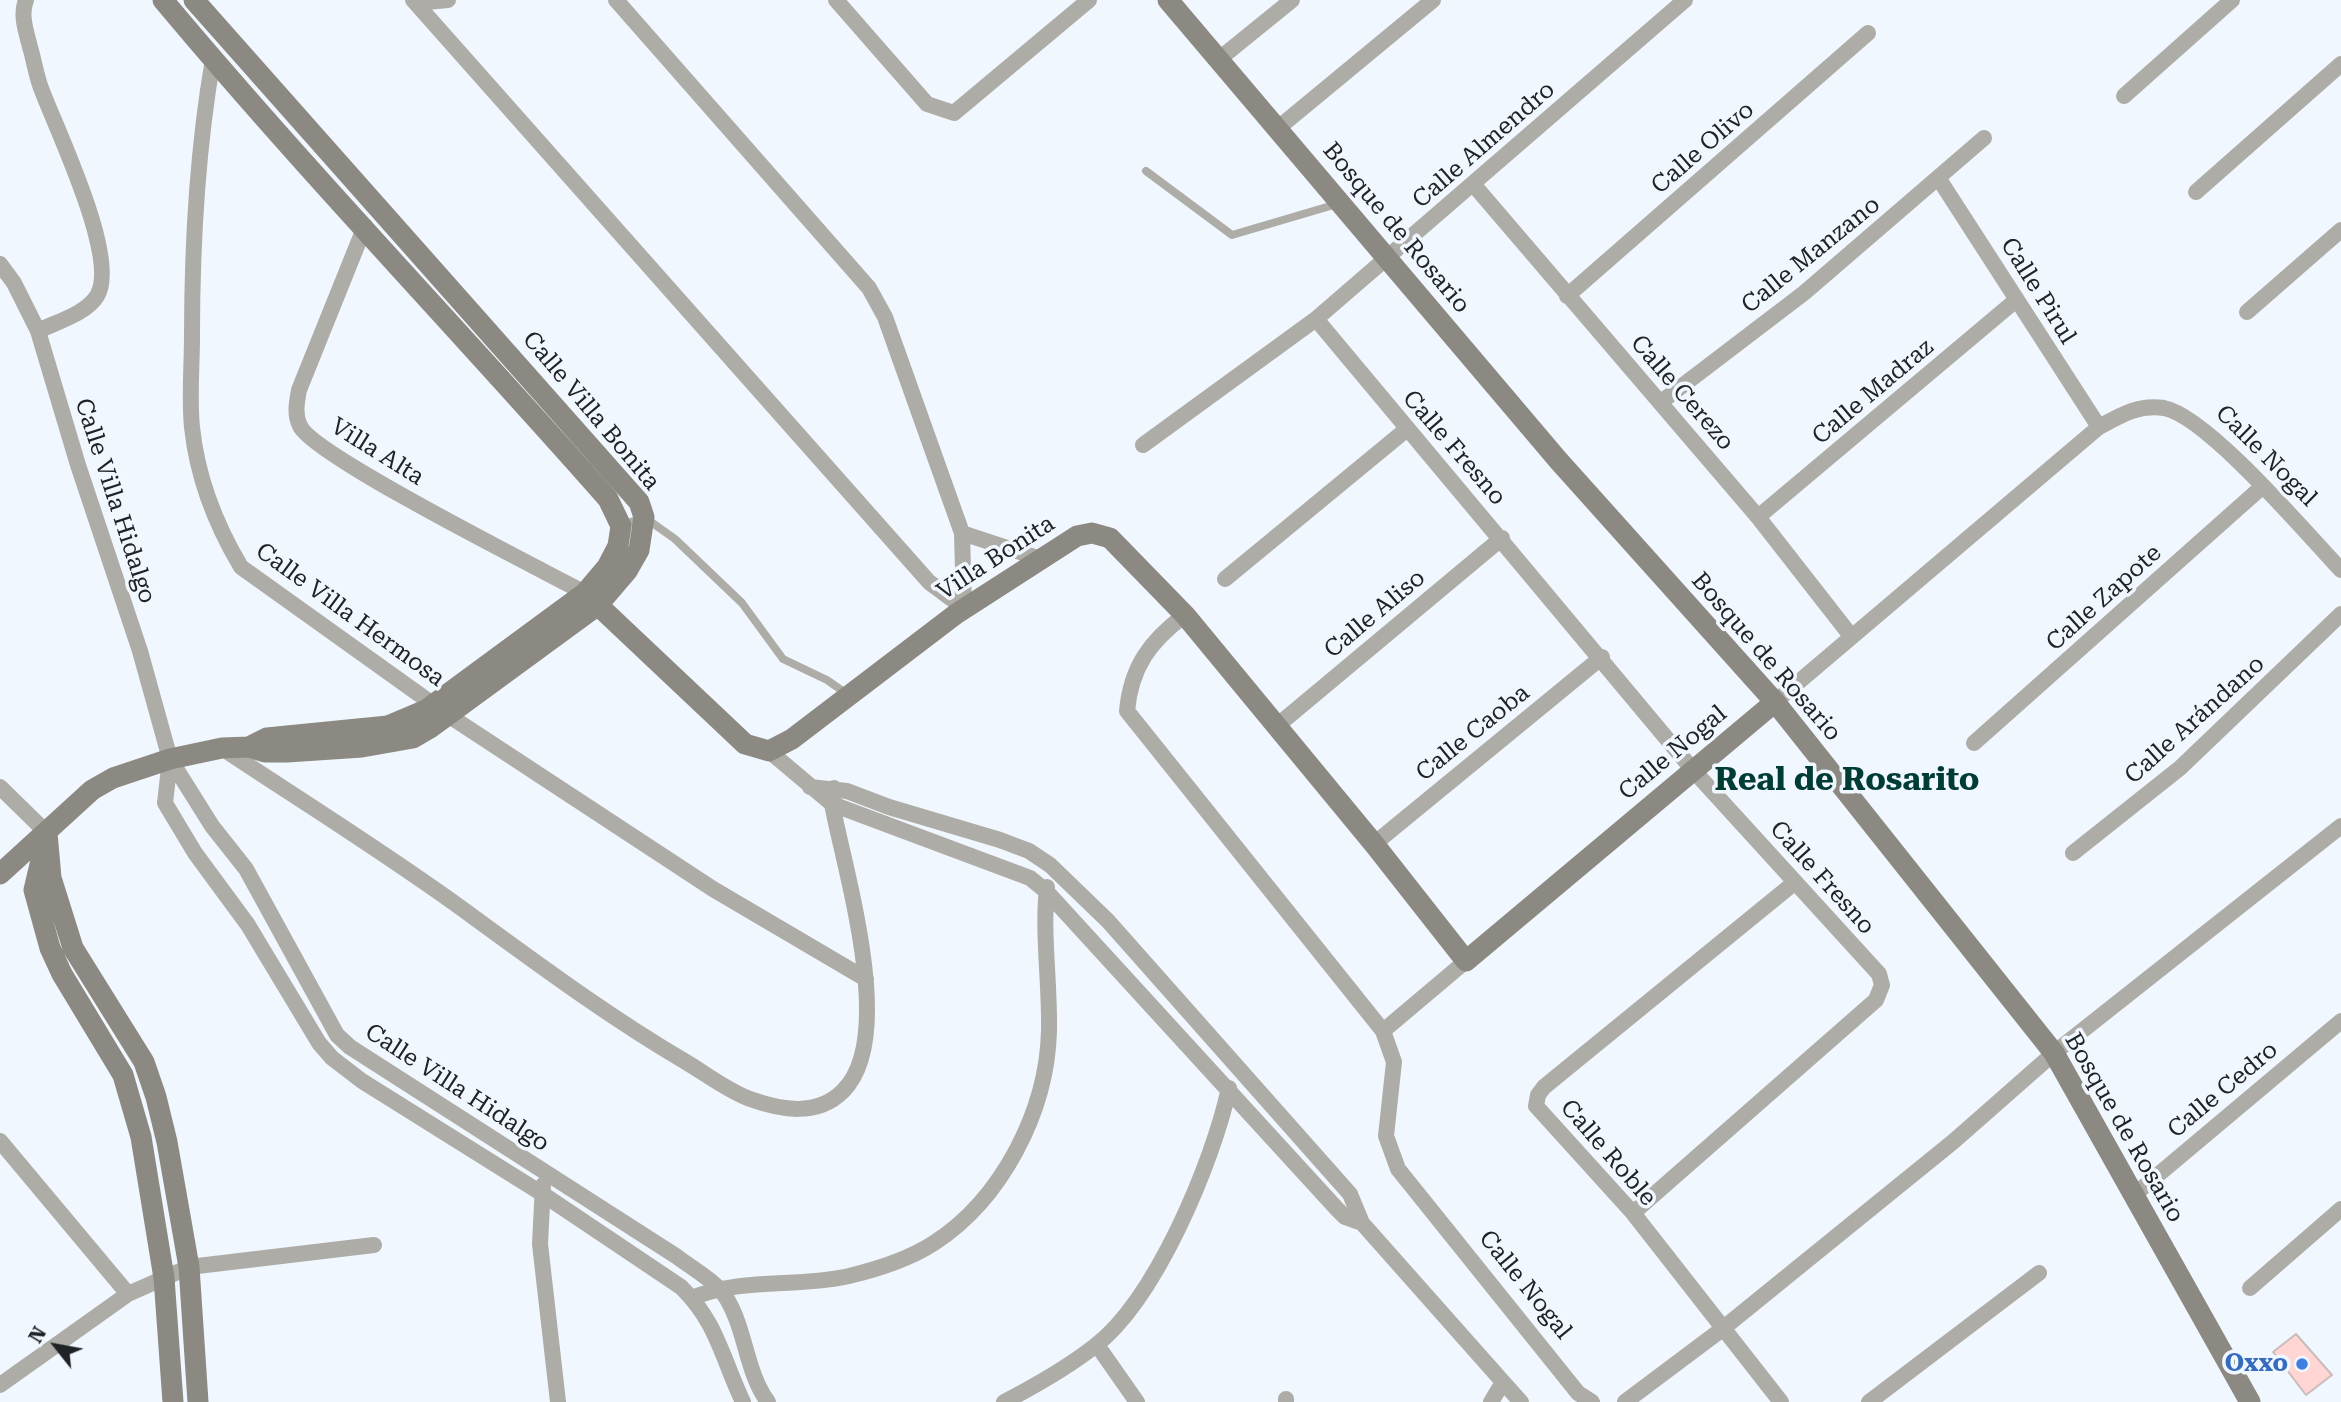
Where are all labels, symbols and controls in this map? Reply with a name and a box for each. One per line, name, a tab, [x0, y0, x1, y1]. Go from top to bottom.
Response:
street label: Calle Almendro	[1407, 75, 1561, 215]
street label: Calle Olivo	[1646, 96, 1760, 200]
street label: Bosque de Rosario	[1316, 137, 1476, 319]
street label: Calle Manzano	[1736, 190, 1886, 320]
street label: Calle Pirul	[1994, 233, 2082, 349]
street label: Calle Villa Bonita	[516, 326, 666, 496]
street label: Calle Cerezo	[1624, 329, 1740, 457]
street label: Calle Madraz	[1807, 333, 1939, 451]
street label: Calle Fresno	[1396, 385, 1512, 511]
street label: Calle Villa Hidalgo	[68, 395, 162, 607]
street label: Calle Nogal	[2209, 399, 2323, 513]
street label: Villa Alta	[325, 412, 429, 492]
street label: Villa Bonita	[932, 509, 1060, 607]
street label: Calle Villa Hermosa	[250, 537, 450, 693]
street label: Calle Zapote	[2041, 539, 2167, 657]
street label: Calle Aliso	[1319, 564, 1431, 664]
street label: Bosque de Rosario	[1685, 567, 1847, 747]
street label: Calle Arándano	[2119, 650, 2271, 790]
street label: Calle Caoba	[1411, 679, 1535, 787]
street label: Calle Nogal	[1613, 700, 1733, 806]
district label: Real de Rosarito	[1715, 762, 1979, 800]
street label: Calle Fresno	[1763, 815, 1881, 941]
street label: Calle Villa Hidalgo	[359, 1018, 555, 1158]
street label: Bosque de Rosario	[2058, 1028, 2190, 1228]
street label: Calle Cedro	[2162, 1036, 2284, 1144]
street label: Calle Roble	[1554, 1094, 1662, 1212]
street label: Calle Nogal	[1472, 1225, 1578, 1345]
north arrow	[21, 1311, 91, 1381]
text: N	[24, 1323, 51, 1347]
place label: Oxxo	[2225, 1350, 2288, 1378]
marker: Oxxo	[2294, 1356, 2310, 1372]

